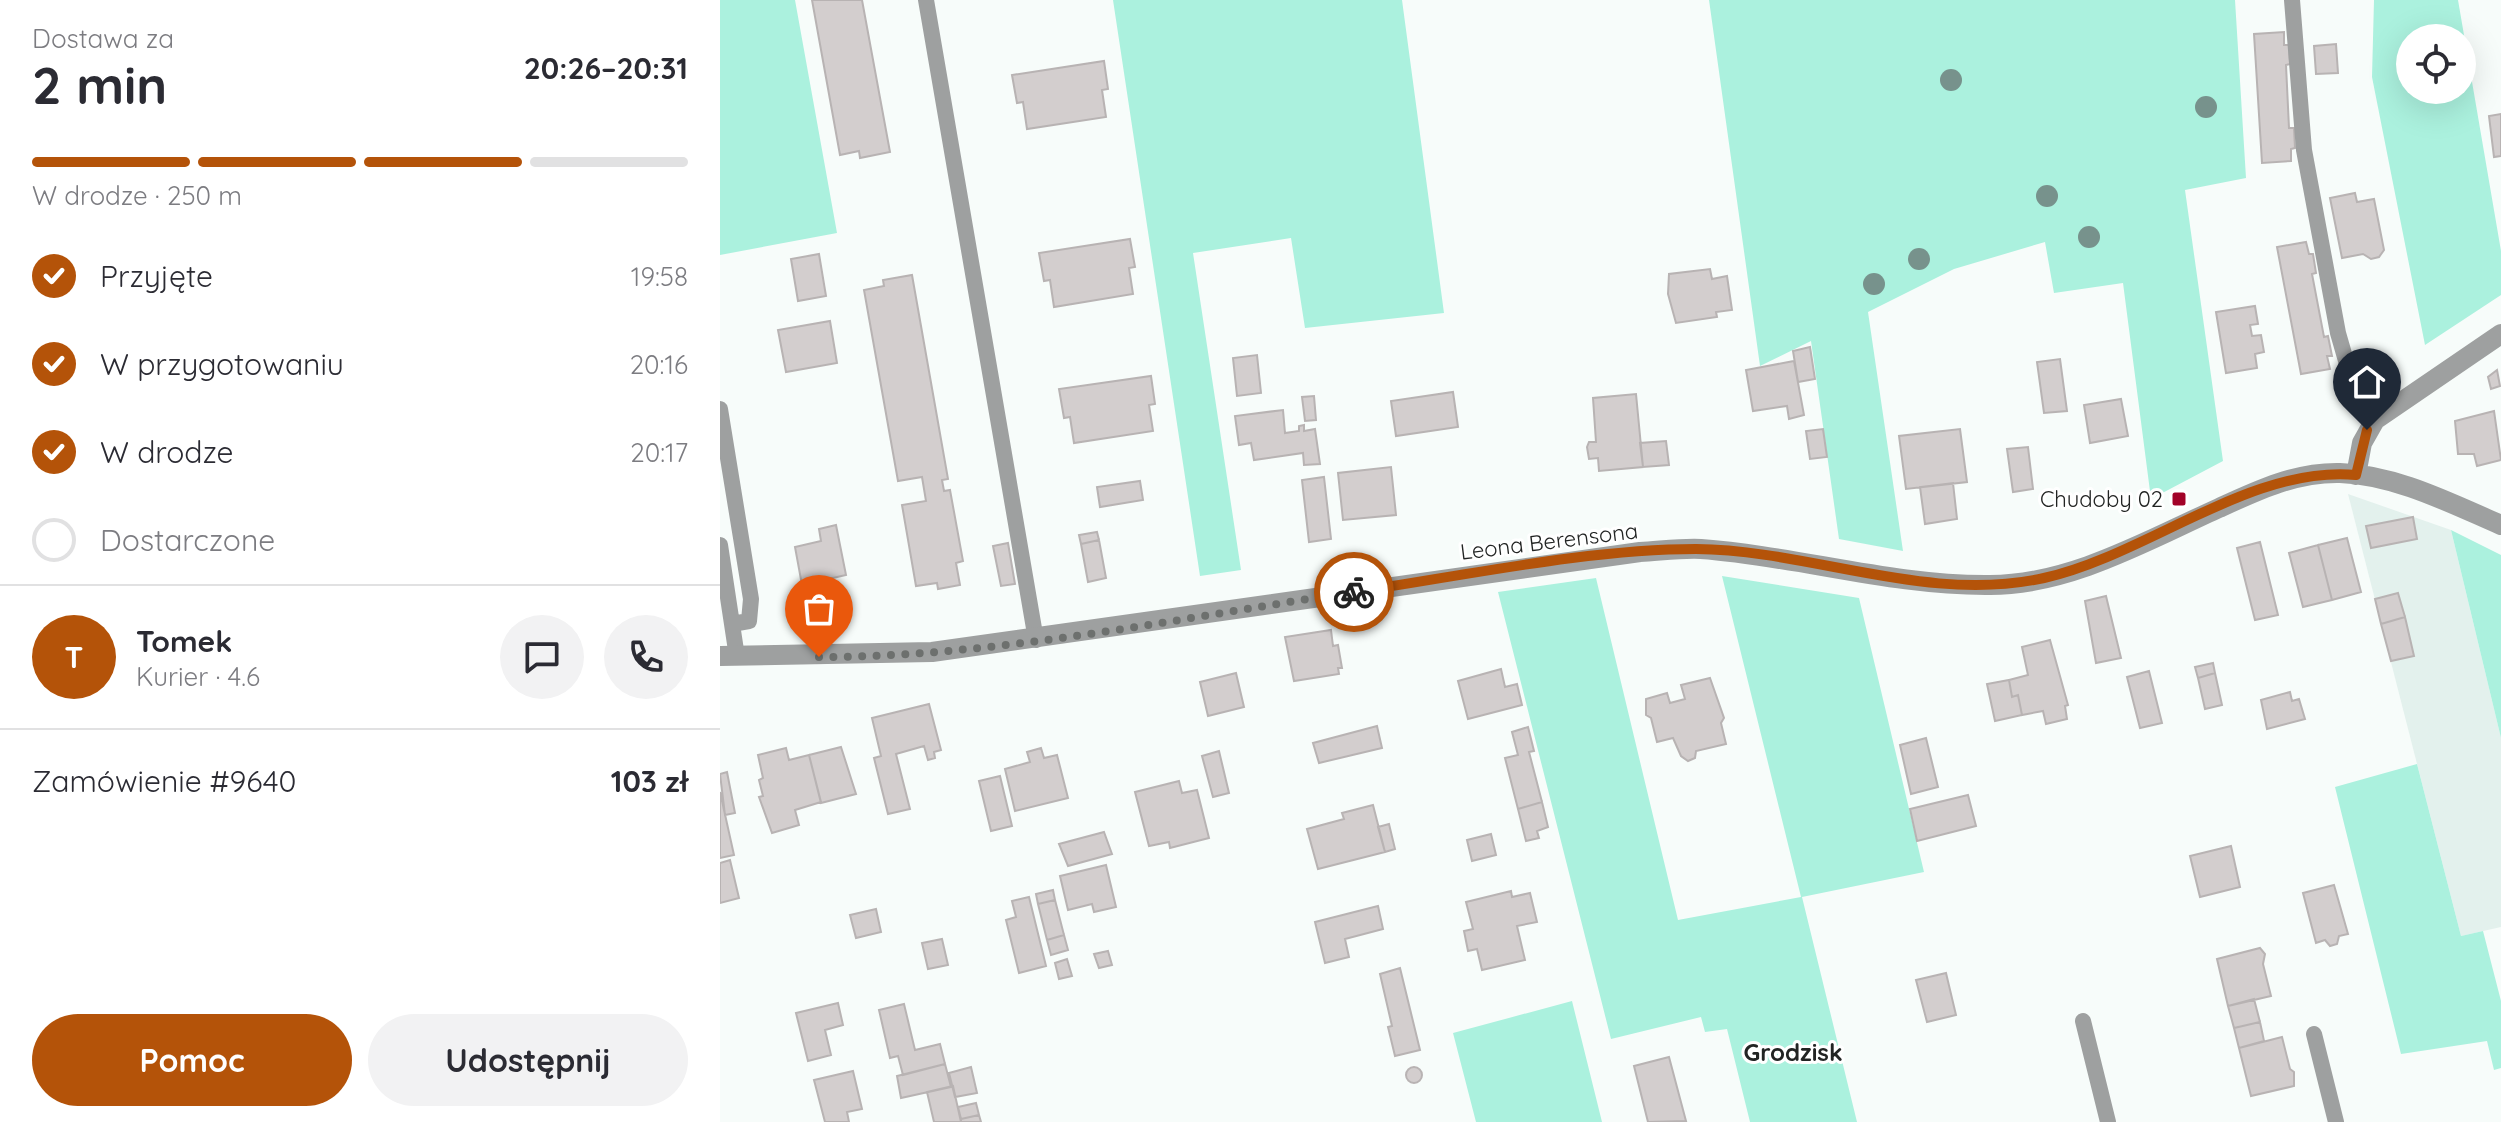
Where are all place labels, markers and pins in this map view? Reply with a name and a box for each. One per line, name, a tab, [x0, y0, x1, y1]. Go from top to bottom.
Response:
pin	[2333, 348, 2401, 430]
place label: Chudoby 02	[2040, 485, 2163, 513]
marker: Chudoby 02	[2170, 490, 2188, 508]
pin	[785, 575, 853, 657]

